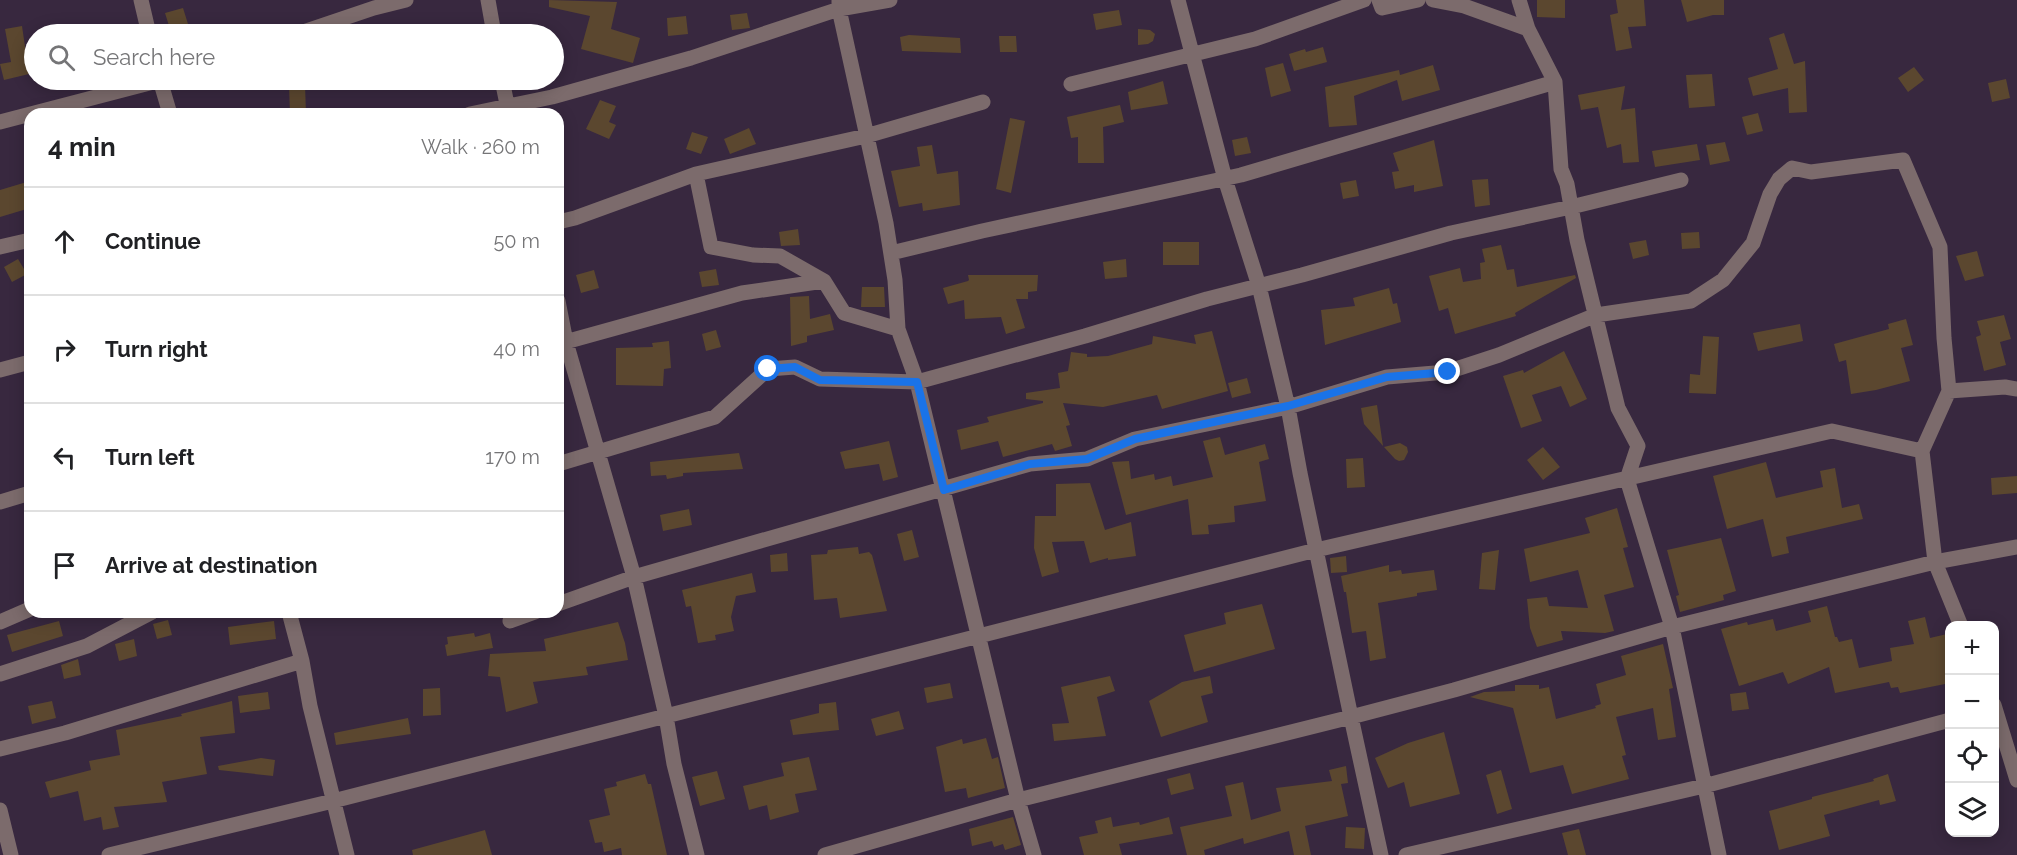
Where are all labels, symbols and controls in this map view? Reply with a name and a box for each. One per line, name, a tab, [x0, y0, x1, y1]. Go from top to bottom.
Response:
search box	[24, 24, 564, 90]
icon: search	[45, 41, 78, 74]
text: Search here	[93, 44, 215, 70]
text: 4 min	[48, 132, 116, 162]
text: Walk · 260 m	[421, 135, 540, 159]
icon: ahead	[48, 225, 81, 258]
text: Continue	[105, 228, 201, 254]
text: 50 m	[493, 229, 540, 253]
icon: right	[48, 333, 81, 366]
text: Turn right	[105, 336, 208, 362]
text: 40 m	[493, 337, 540, 361]
route start	[754, 355, 780, 381]
route end	[1434, 358, 1460, 384]
icon: left	[48, 441, 81, 474]
text: Turn left	[105, 444, 195, 470]
text: 170 m	[485, 445, 540, 469]
icon: arrive	[48, 549, 81, 582]
text: Arrive at destination	[105, 552, 318, 578]
map controls	[1945, 621, 1999, 837]
button: +	[1945, 621, 1999, 675]
button: −	[1945, 675, 1999, 729]
button: locate	[1945, 729, 1999, 783]
button: layers	[1945, 783, 1999, 837]

